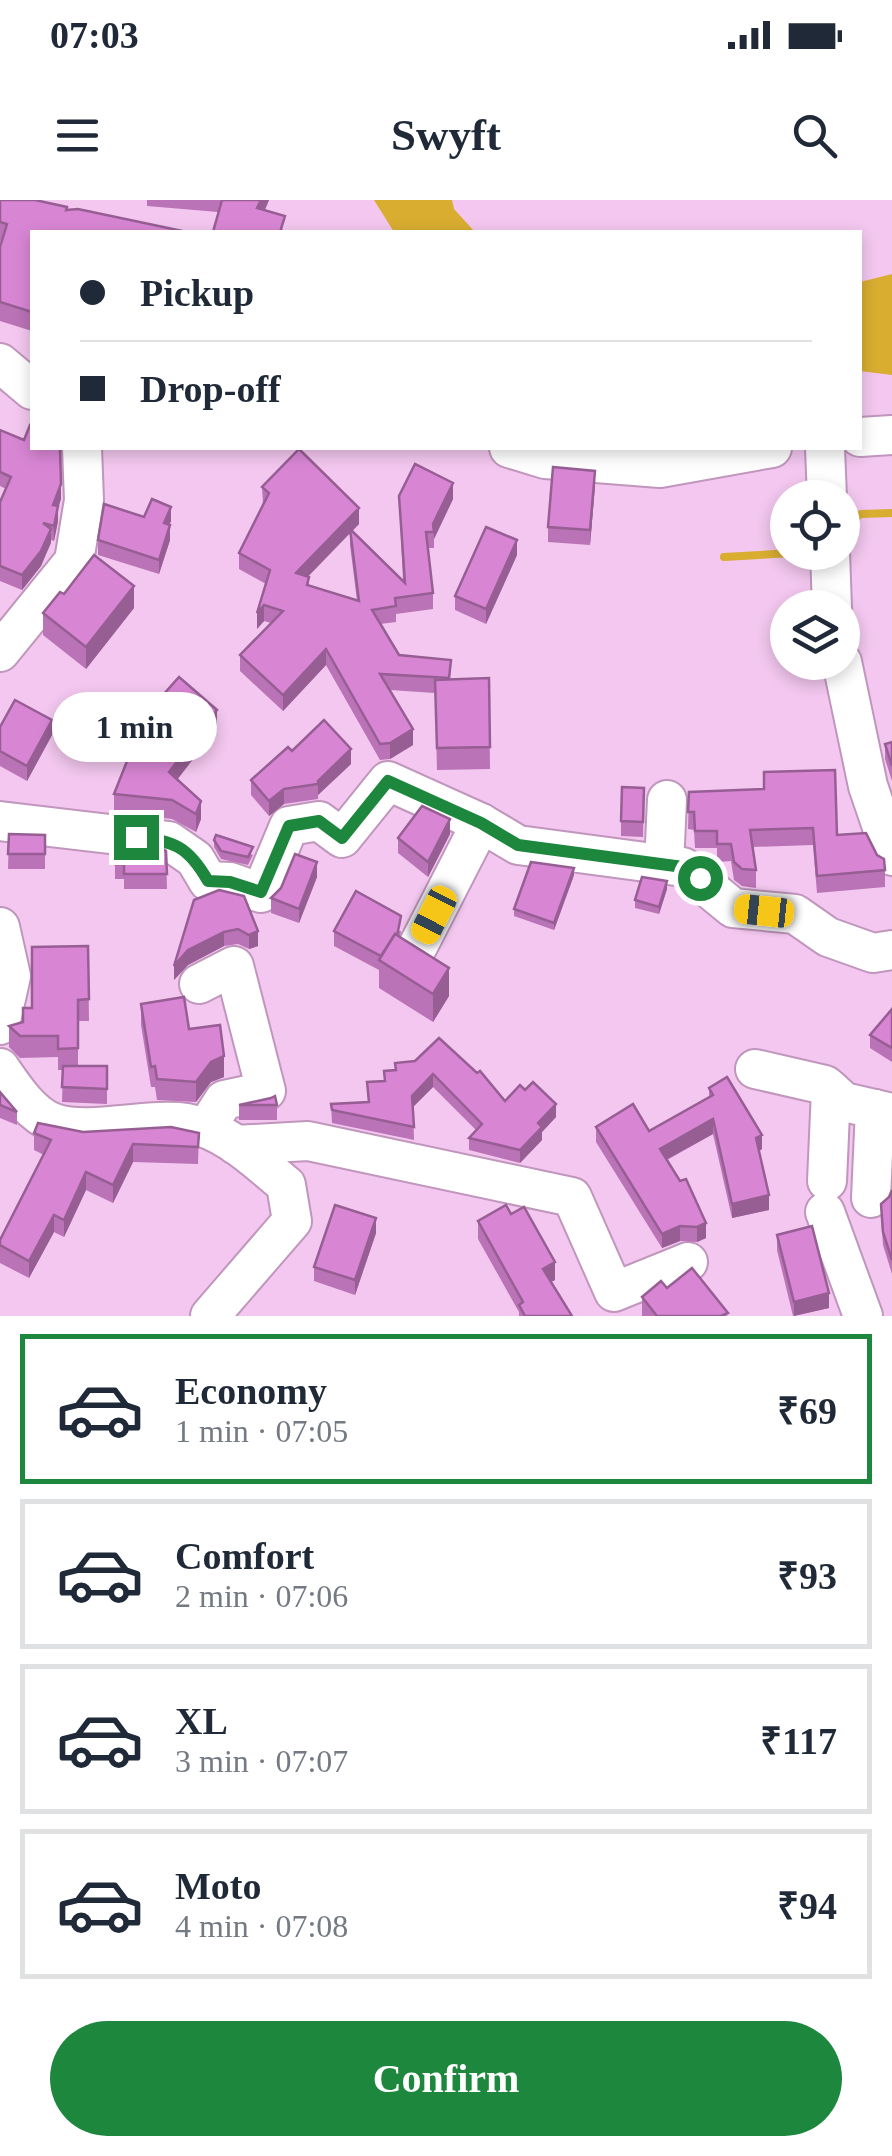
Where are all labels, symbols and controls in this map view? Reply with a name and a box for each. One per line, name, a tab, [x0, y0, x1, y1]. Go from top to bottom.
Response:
text: 07:03	[50, 14, 139, 56]
icon: menu	[50, 108, 105, 163]
icon: search	[787, 108, 842, 163]
text: Swyft	[391, 110, 501, 160]
text: Pickup	[140, 272, 254, 314]
text: Drop-off	[140, 368, 281, 410]
map controls	[770, 480, 860, 680]
button: locate	[770, 480, 860, 570]
button: layers	[770, 590, 860, 680]
callout: 1 min	[54, 692, 218, 762]
text: 1 min	[96, 709, 173, 745]
route end	[114, 815, 159, 860]
route start	[678, 856, 723, 901]
car	[407, 881, 461, 949]
car	[733, 893, 795, 929]
icon: car	[55, 1364, 145, 1454]
text: Economy	[175, 1370, 327, 1412]
text: ₹69	[777, 1390, 837, 1432]
text: 1 min · 07:05	[175, 1413, 348, 1449]
icon: car	[55, 1529, 145, 1619]
text: Comfort	[175, 1535, 314, 1577]
text: ₹93	[777, 1555, 837, 1597]
text: 2 min · 07:06	[175, 1578, 348, 1614]
icon: car	[55, 1694, 145, 1784]
text: XL	[175, 1700, 228, 1742]
text: ₹117	[760, 1720, 837, 1762]
text: 3 min · 07:07	[175, 1743, 348, 1779]
icon: car	[55, 1859, 145, 1949]
text: Moto	[175, 1865, 262, 1907]
text: ₹94	[777, 1885, 837, 1927]
text: 4 min · 07:08	[175, 1908, 348, 1944]
button: Confirm	[50, 2021, 842, 2136]

